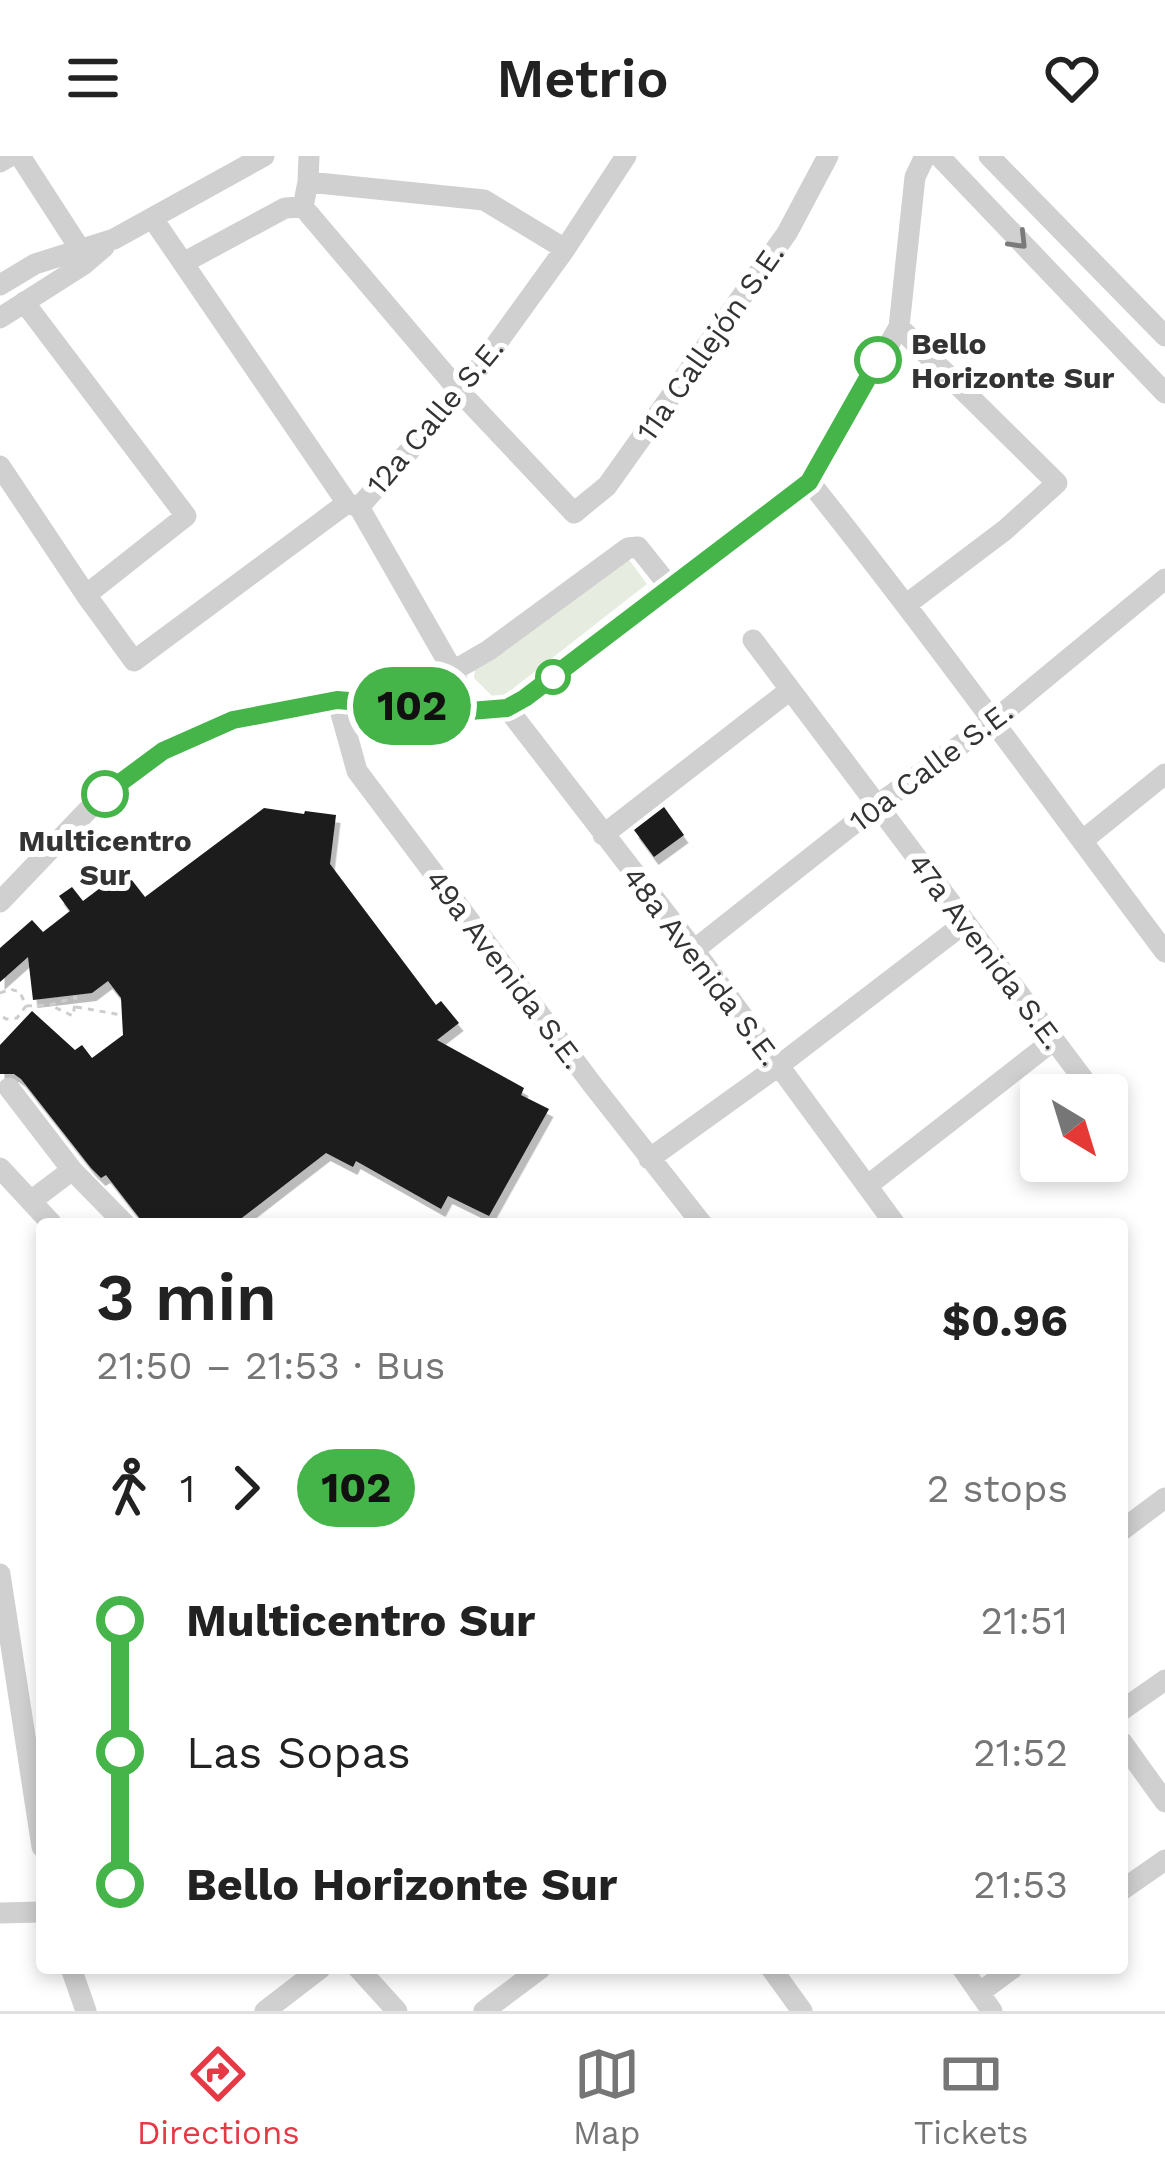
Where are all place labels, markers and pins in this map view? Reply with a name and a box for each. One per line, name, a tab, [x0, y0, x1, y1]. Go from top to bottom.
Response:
place label: Bello Horizonte Sur	[911, 326, 1115, 395]
marker: Bello Horizonte Sur	[856, 338, 900, 382]
unlabelled marker	[537, 661, 569, 693]
marker: Multicentro Sur	[83, 772, 127, 816]
place label: Multicentro Sur	[18, 823, 192, 892]

